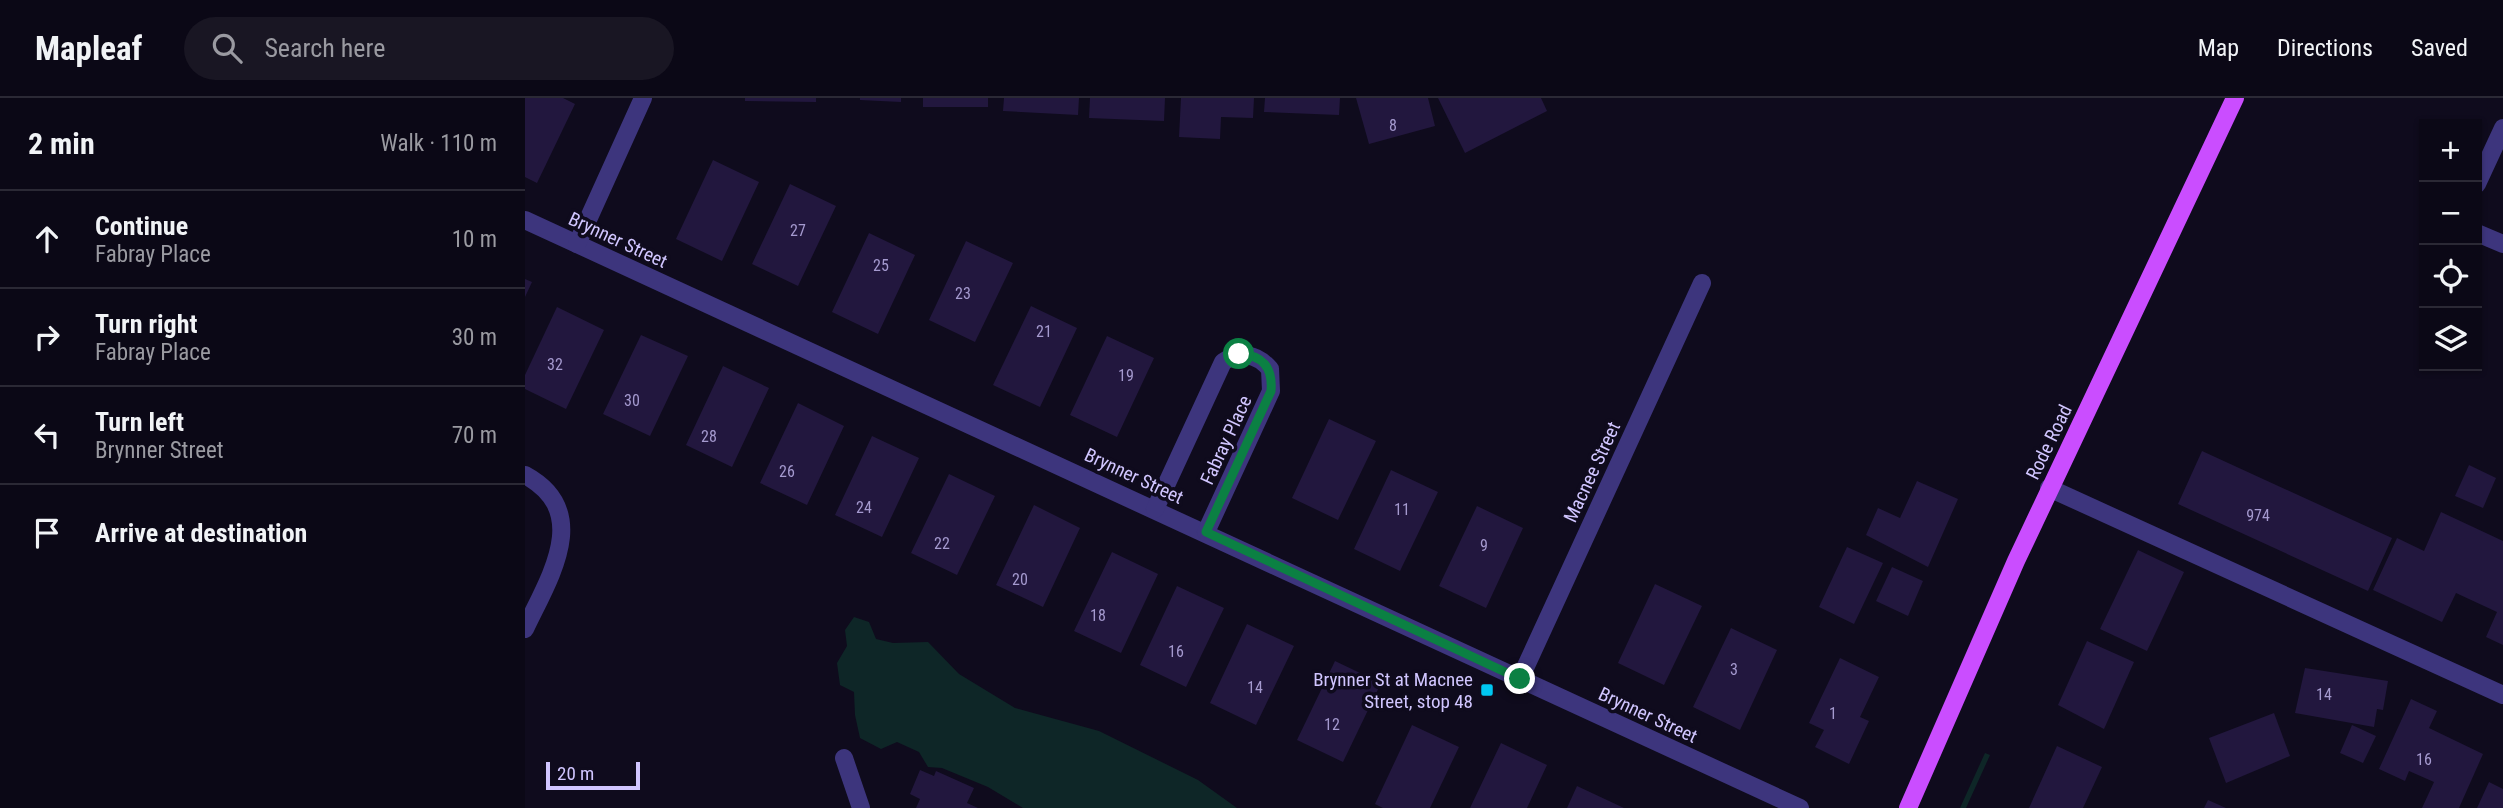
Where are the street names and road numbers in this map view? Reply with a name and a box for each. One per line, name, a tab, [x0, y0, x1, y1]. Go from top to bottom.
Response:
street label: Brynner Street	[565, 207, 671, 273]
street label: Fabray Place	[1195, 392, 1257, 488]
street label: Rode Road	[2021, 401, 2077, 483]
street label: Macnee Street	[1559, 418, 1625, 526]
street label: Brynner Street	[1081, 443, 1187, 509]
street label: Brynner Street	[1595, 682, 1701, 748]

